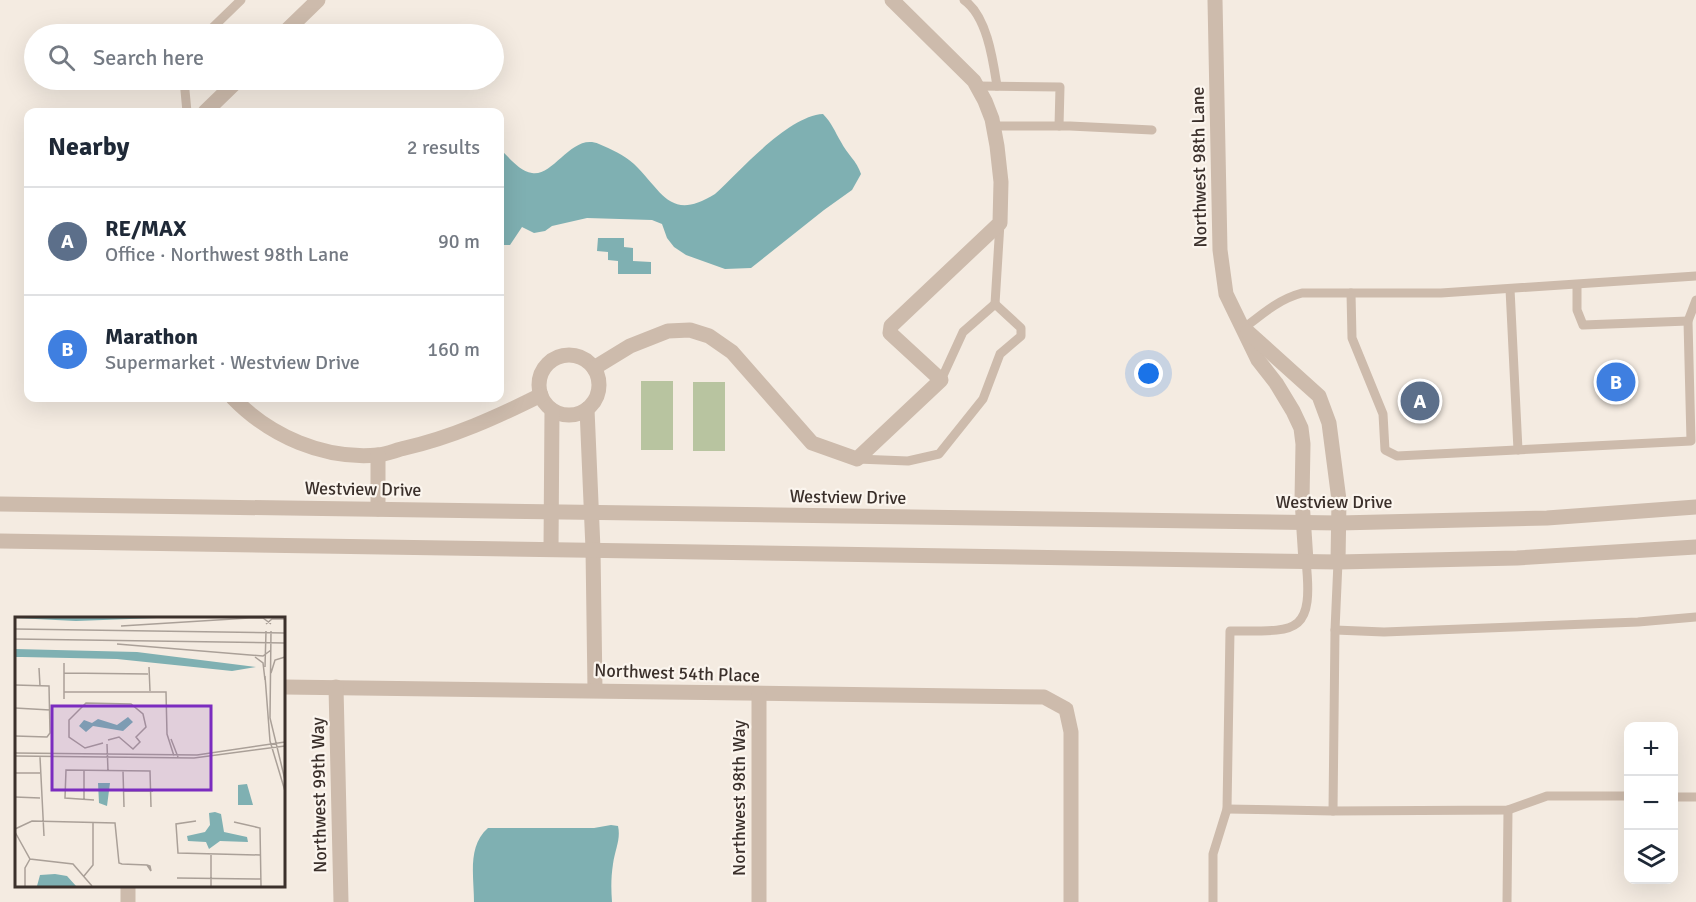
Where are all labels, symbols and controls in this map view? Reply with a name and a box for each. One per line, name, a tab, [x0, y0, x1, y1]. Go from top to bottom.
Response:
search box	[24, 24, 504, 90]
icon: search	[45, 41, 78, 74]
text: Search here	[93, 44, 204, 71]
street label: Northwest 98th Lane	[1187, 86, 1211, 248]
text: Nearby	[48, 131, 129, 163]
text: 2 results	[407, 135, 480, 160]
text: RE/MAX	[105, 215, 187, 242]
text: A	[61, 229, 74, 254]
text: 90 m	[438, 229, 480, 254]
text: Office · Northwest 98th Lane	[105, 242, 349, 267]
text: Marathon	[105, 323, 198, 350]
text: B	[61, 337, 74, 362]
text: 160 m	[427, 337, 480, 362]
text: Supermarket · Westview Drive	[105, 350, 360, 375]
your location	[1134, 359, 1163, 388]
pin: B	[1596, 360, 1636, 404]
pin: A	[1400, 378, 1440, 424]
street label: Westview Drive	[304, 477, 422, 501]
street label: Westview Drive	[789, 485, 907, 509]
street label: Westview Drive	[1276, 491, 1392, 513]
inset map	[15, 617, 285, 887]
street label: Northwest 54th Place	[594, 659, 760, 687]
street label: Northwest 99th Way	[307, 716, 331, 873]
street label: Northwest 98th Way	[728, 720, 750, 876]
map controls	[1624, 722, 1678, 884]
button: +	[1624, 722, 1678, 776]
button: −	[1624, 776, 1678, 830]
button: layers	[1624, 830, 1678, 884]

